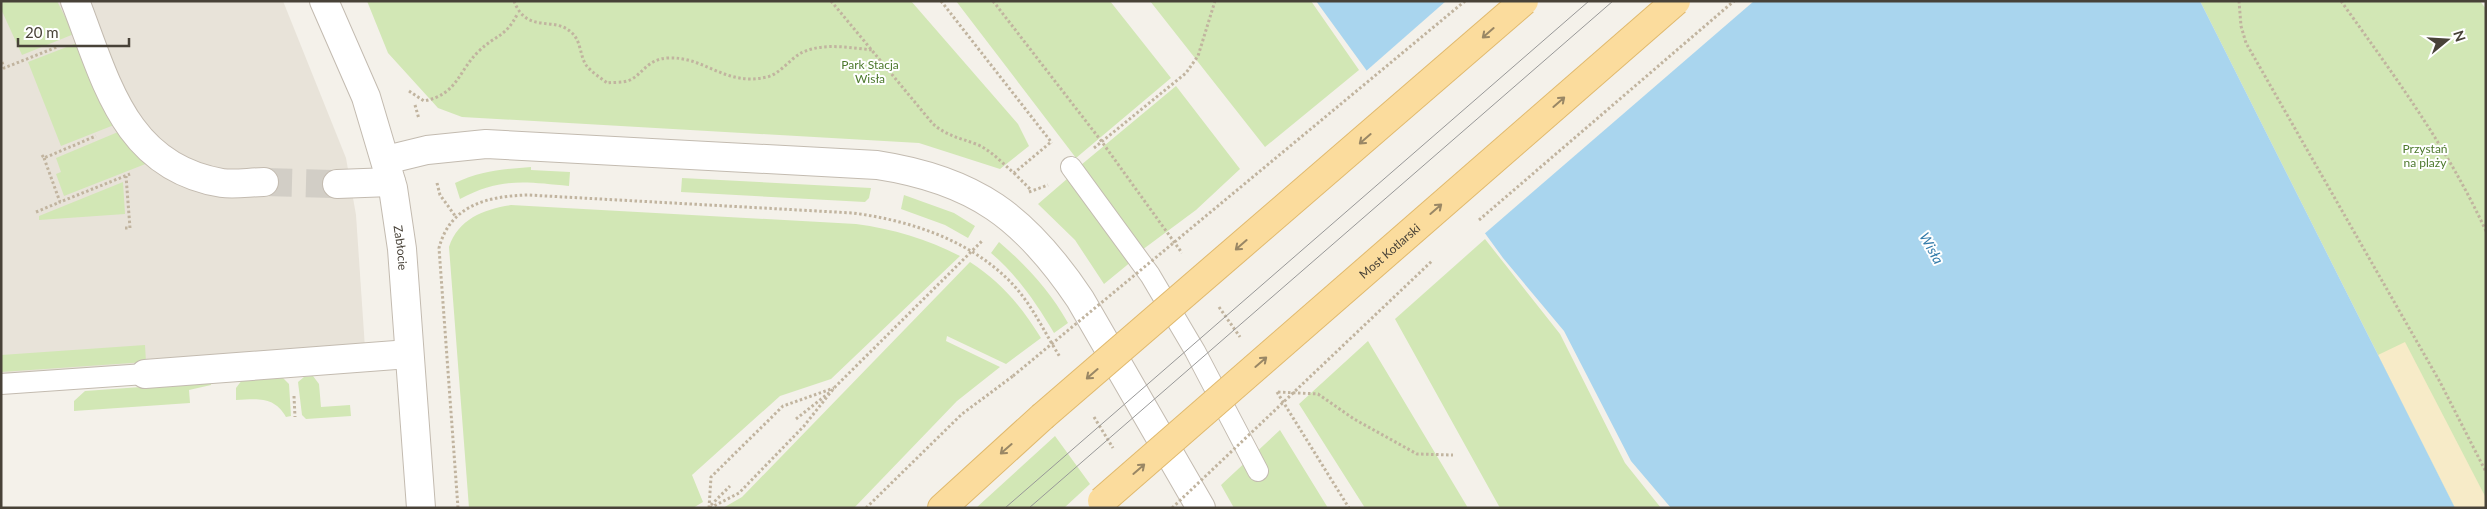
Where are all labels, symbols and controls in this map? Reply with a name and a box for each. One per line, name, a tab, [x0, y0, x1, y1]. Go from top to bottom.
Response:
scale bar	[18, 15, 129, 47]
north arrow	[2422, 15, 2472, 65]
text: 20 m	[25, 23, 59, 41]
one-way arrow	[1481, 27, 1494, 39]
text: N	[2450, 28, 2470, 44]
park label: Park Stacja Wisła	[841, 57, 899, 86]
one-way arrow	[1552, 97, 1565, 108]
one-way arrow	[1358, 134, 1371, 145]
park label: Przystań na plaży	[2402, 141, 2448, 170]
one-way arrow	[1430, 203, 1443, 215]
street label: Most Kotlarski	[1356, 220, 1423, 281]
street label: Zabłocie	[391, 224, 411, 271]
water label: Wisła	[1916, 229, 1948, 267]
one-way arrow	[1235, 240, 1248, 251]
one-way arrow	[1255, 356, 1268, 368]
one-way arrow	[1085, 368, 1098, 380]
one-way arrow	[999, 443, 1012, 455]
one-way arrow	[1132, 463, 1145, 475]

